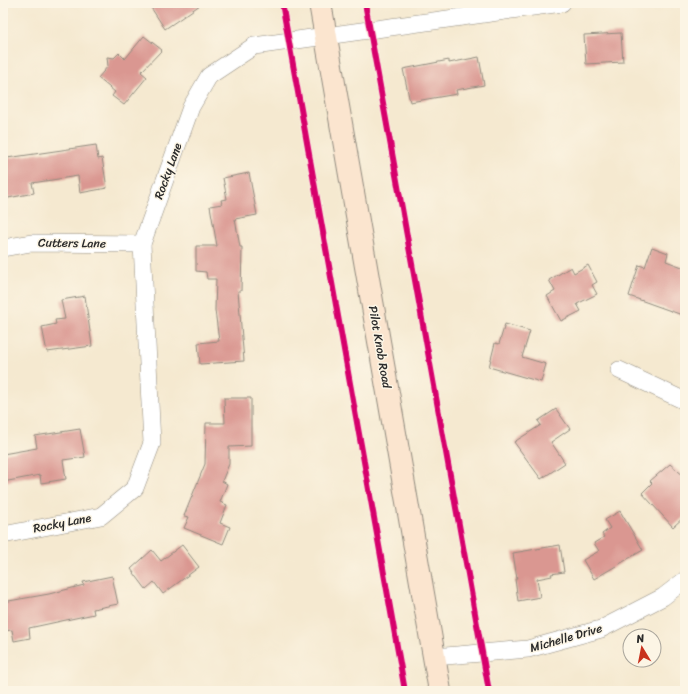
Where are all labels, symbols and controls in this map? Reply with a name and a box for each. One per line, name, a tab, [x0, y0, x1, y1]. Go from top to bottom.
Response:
street label: Rocky Lane	[148, 139, 188, 202]
street label: Cutters Lane	[38, 231, 106, 255]
street label: Pilot Knob Road	[362, 304, 398, 391]
street label: Rocky Lane	[31, 507, 93, 539]
street label: Michelle Drive	[527, 617, 605, 659]
north arrow	[622, 628, 662, 668]
text: N	[634, 629, 646, 649]

